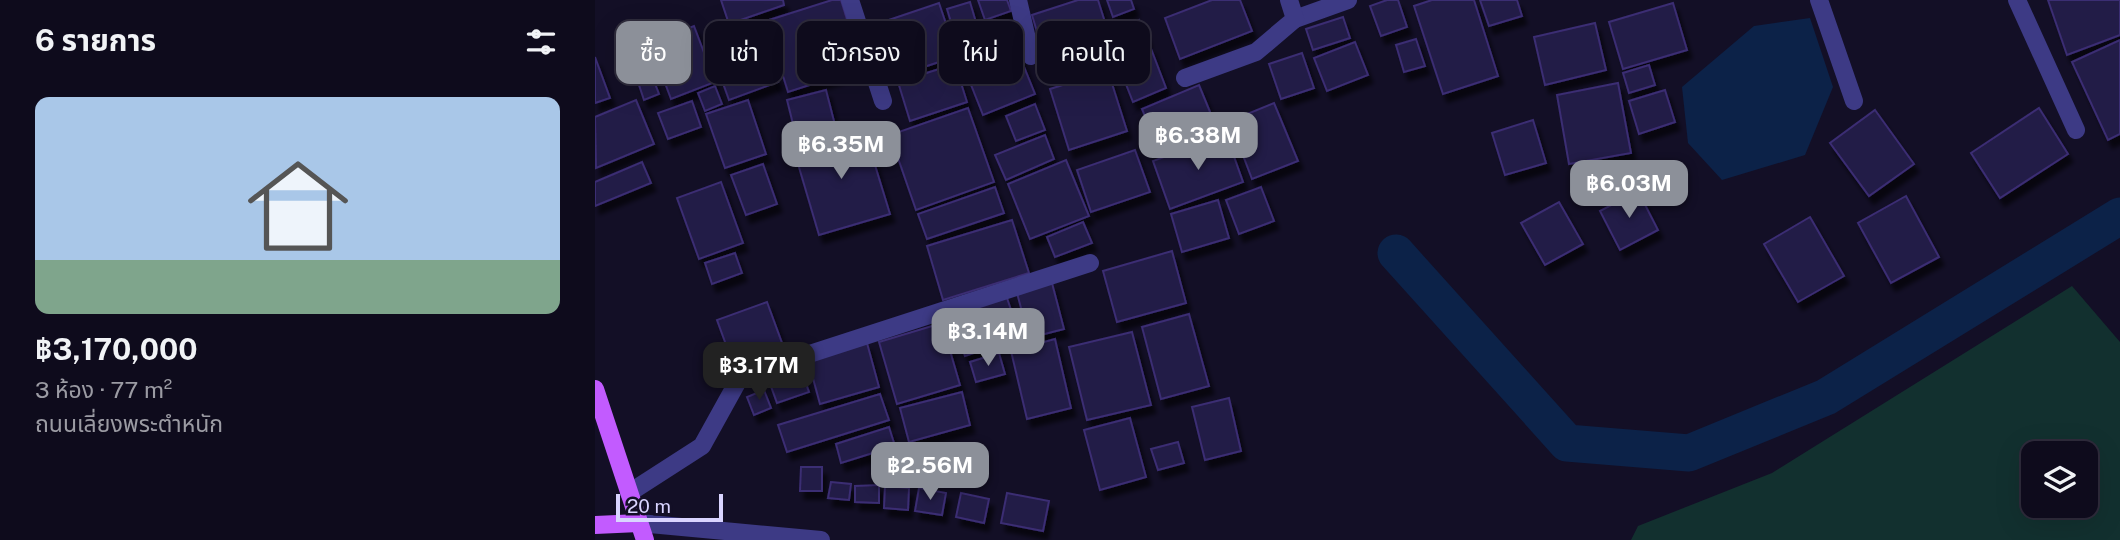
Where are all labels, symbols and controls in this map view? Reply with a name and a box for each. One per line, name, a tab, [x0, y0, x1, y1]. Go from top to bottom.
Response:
chip: ซื้อ	[616, 21, 691, 84]
chip: เช่า	[705, 21, 783, 84]
chip: ตัวกรอง	[797, 21, 925, 84]
chip: ใหม่	[939, 21, 1023, 84]
chip: คอนโด	[1037, 21, 1150, 84]
text: 6 รายการ	[35, 22, 156, 58]
icon: filters	[522, 23, 560, 61]
pin: ฿6.38M	[1141, 113, 1255, 172]
text: ฿6.38M	[1155, 121, 1241, 148]
pin: ฿6.35M	[784, 122, 898, 181]
text: ฿6.35M	[798, 130, 884, 157]
icon: home	[235, 143, 361, 269]
pin: ฿6.03M	[1572, 160, 1686, 220]
text: ฿6.03M	[1586, 169, 1672, 196]
pin: ฿3.14M	[931, 308, 1045, 368]
text: ฿3.14M	[948, 317, 1028, 344]
text: ฿3,170,000	[35, 331, 198, 367]
pin: ฿3.17M	[702, 342, 816, 402]
text: ฿3.17M	[719, 351, 799, 378]
text: 3 ห้อง · 77 m²	[35, 376, 172, 403]
text: ถนนเลี่ยงพระตำหนัก	[35, 410, 223, 437]
map controls	[2021, 441, 2098, 518]
button: layers	[2021, 441, 2098, 518]
pin: ฿2.56M	[873, 442, 987, 502]
text: ฿2.56M	[887, 451, 973, 478]
scale bar	[616, 491, 723, 523]
text: 20 m	[627, 495, 671, 517]

